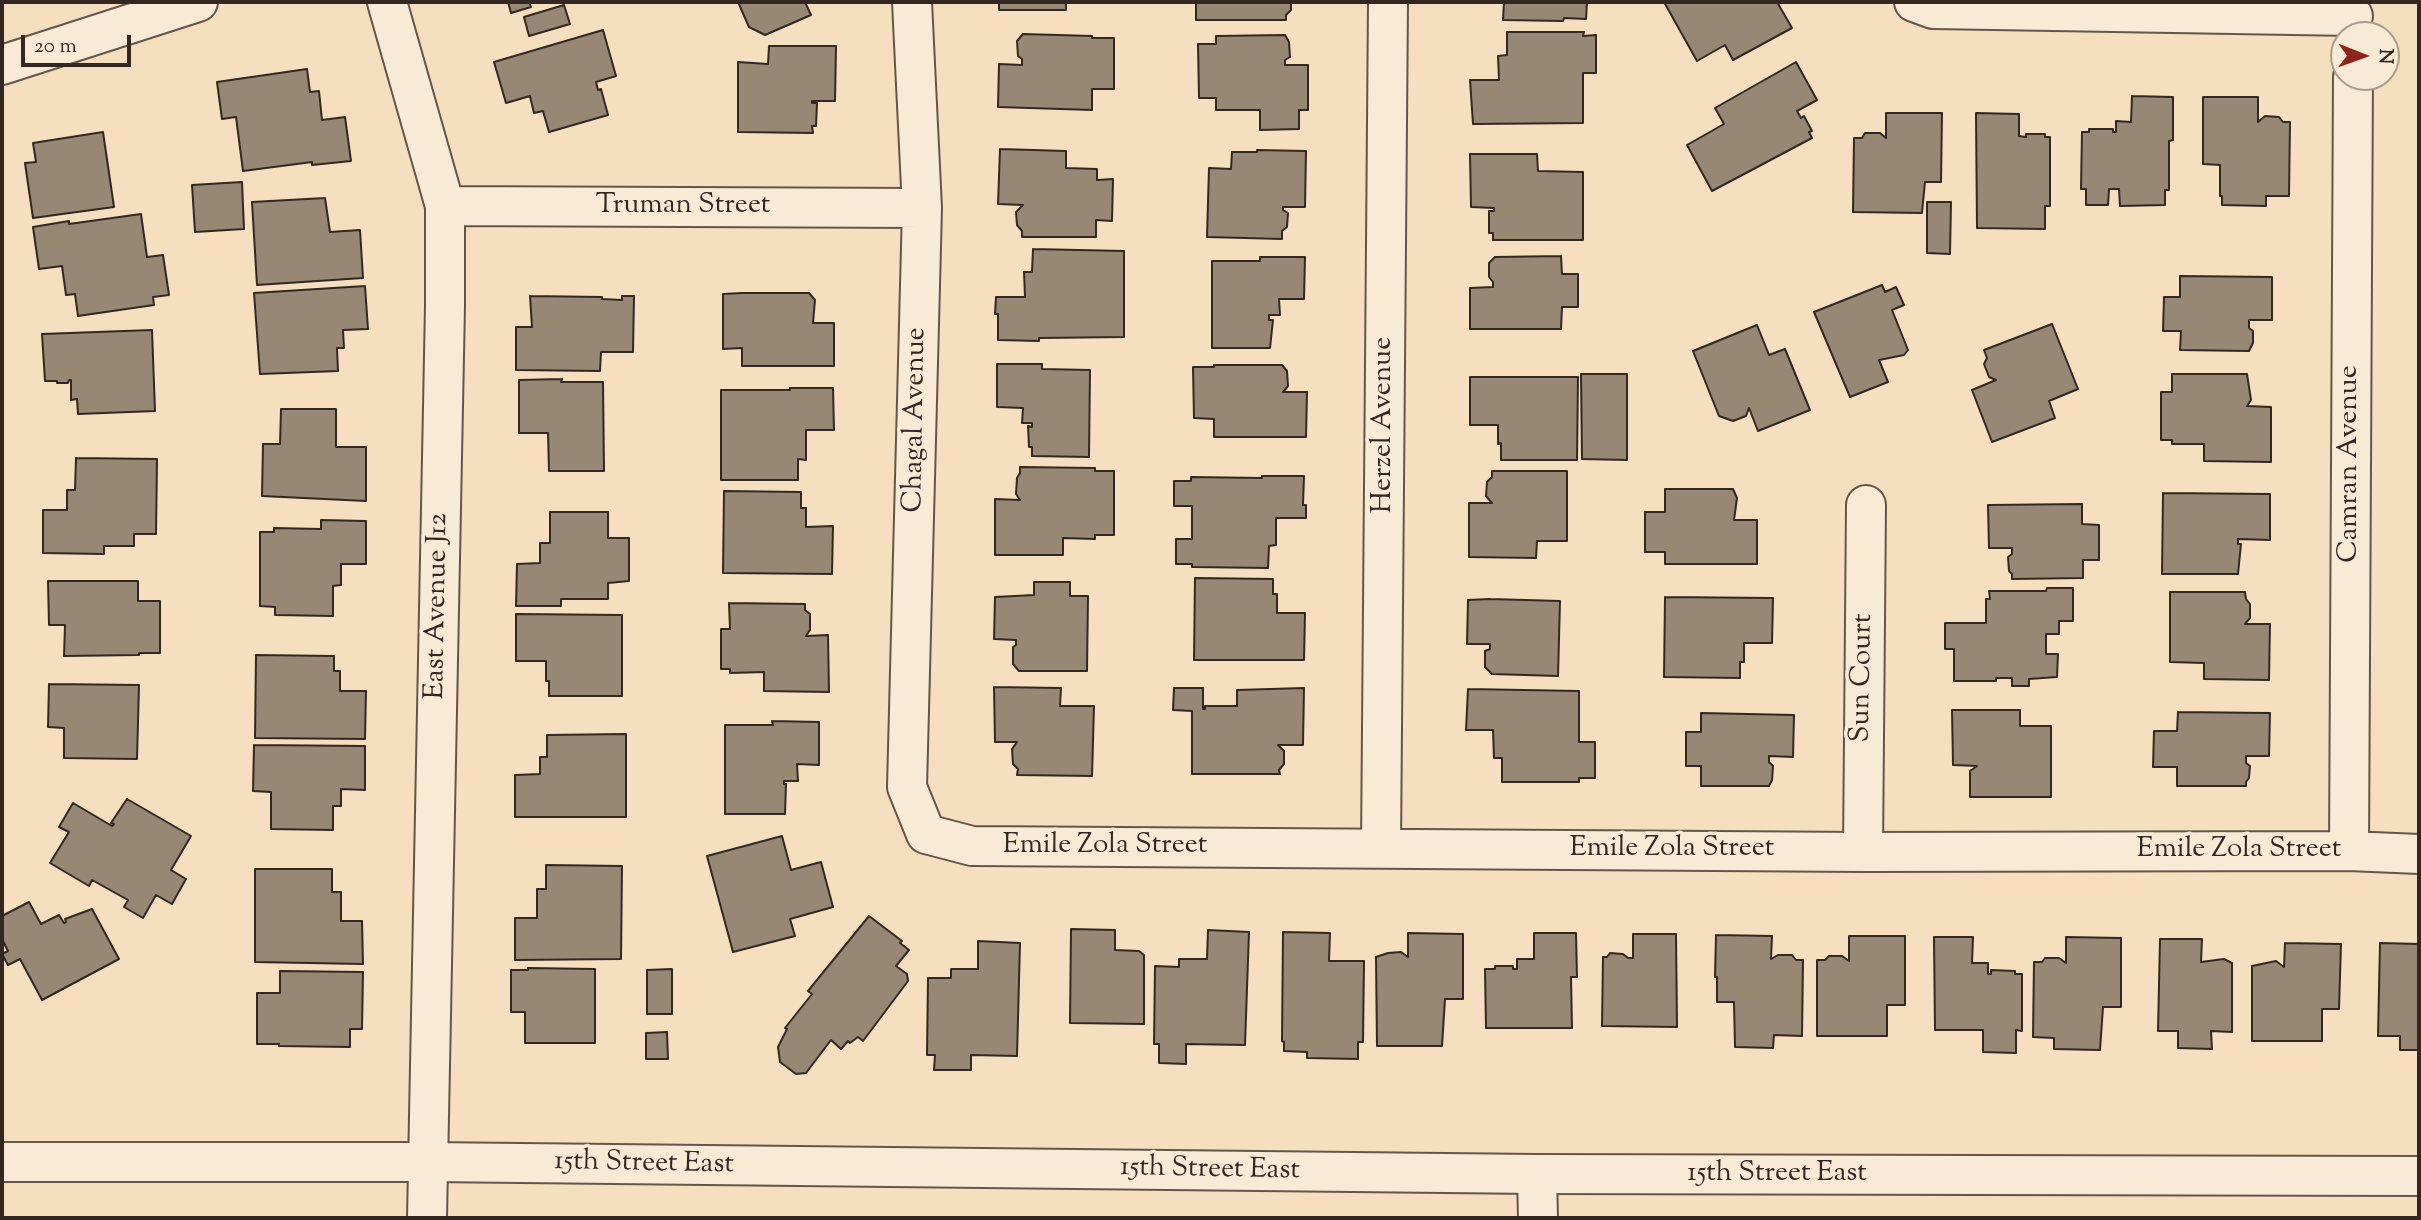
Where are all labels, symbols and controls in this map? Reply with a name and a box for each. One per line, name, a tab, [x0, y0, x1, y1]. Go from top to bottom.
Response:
scale bar	[24, 21, 135, 65]
north arrow	[2330, 21, 2400, 91]
text: 20 m	[34, 32, 77, 62]
text: N	[2371, 49, 2398, 64]
street label: Truman Street	[596, 190, 770, 224]
street label: Chagal Avenue	[899, 327, 935, 513]
street label: Herzel Avenue	[1368, 337, 1402, 513]
street label: Camran Avenue	[2334, 365, 2368, 563]
street label: East Avenue J12	[421, 512, 457, 700]
street label: Sun Court	[1846, 613, 1882, 743]
street label: Emile Zola Street	[1003, 830, 1207, 864]
street label: Emile Zola Street	[1570, 833, 1774, 867]
street label: Emile Zola Street	[2137, 834, 2341, 868]
street label: 15th Street East	[554, 1147, 734, 1183]
street label: 15th Street East	[1120, 1153, 1300, 1189]
street label: 15th Street East	[1687, 1158, 1867, 1192]

